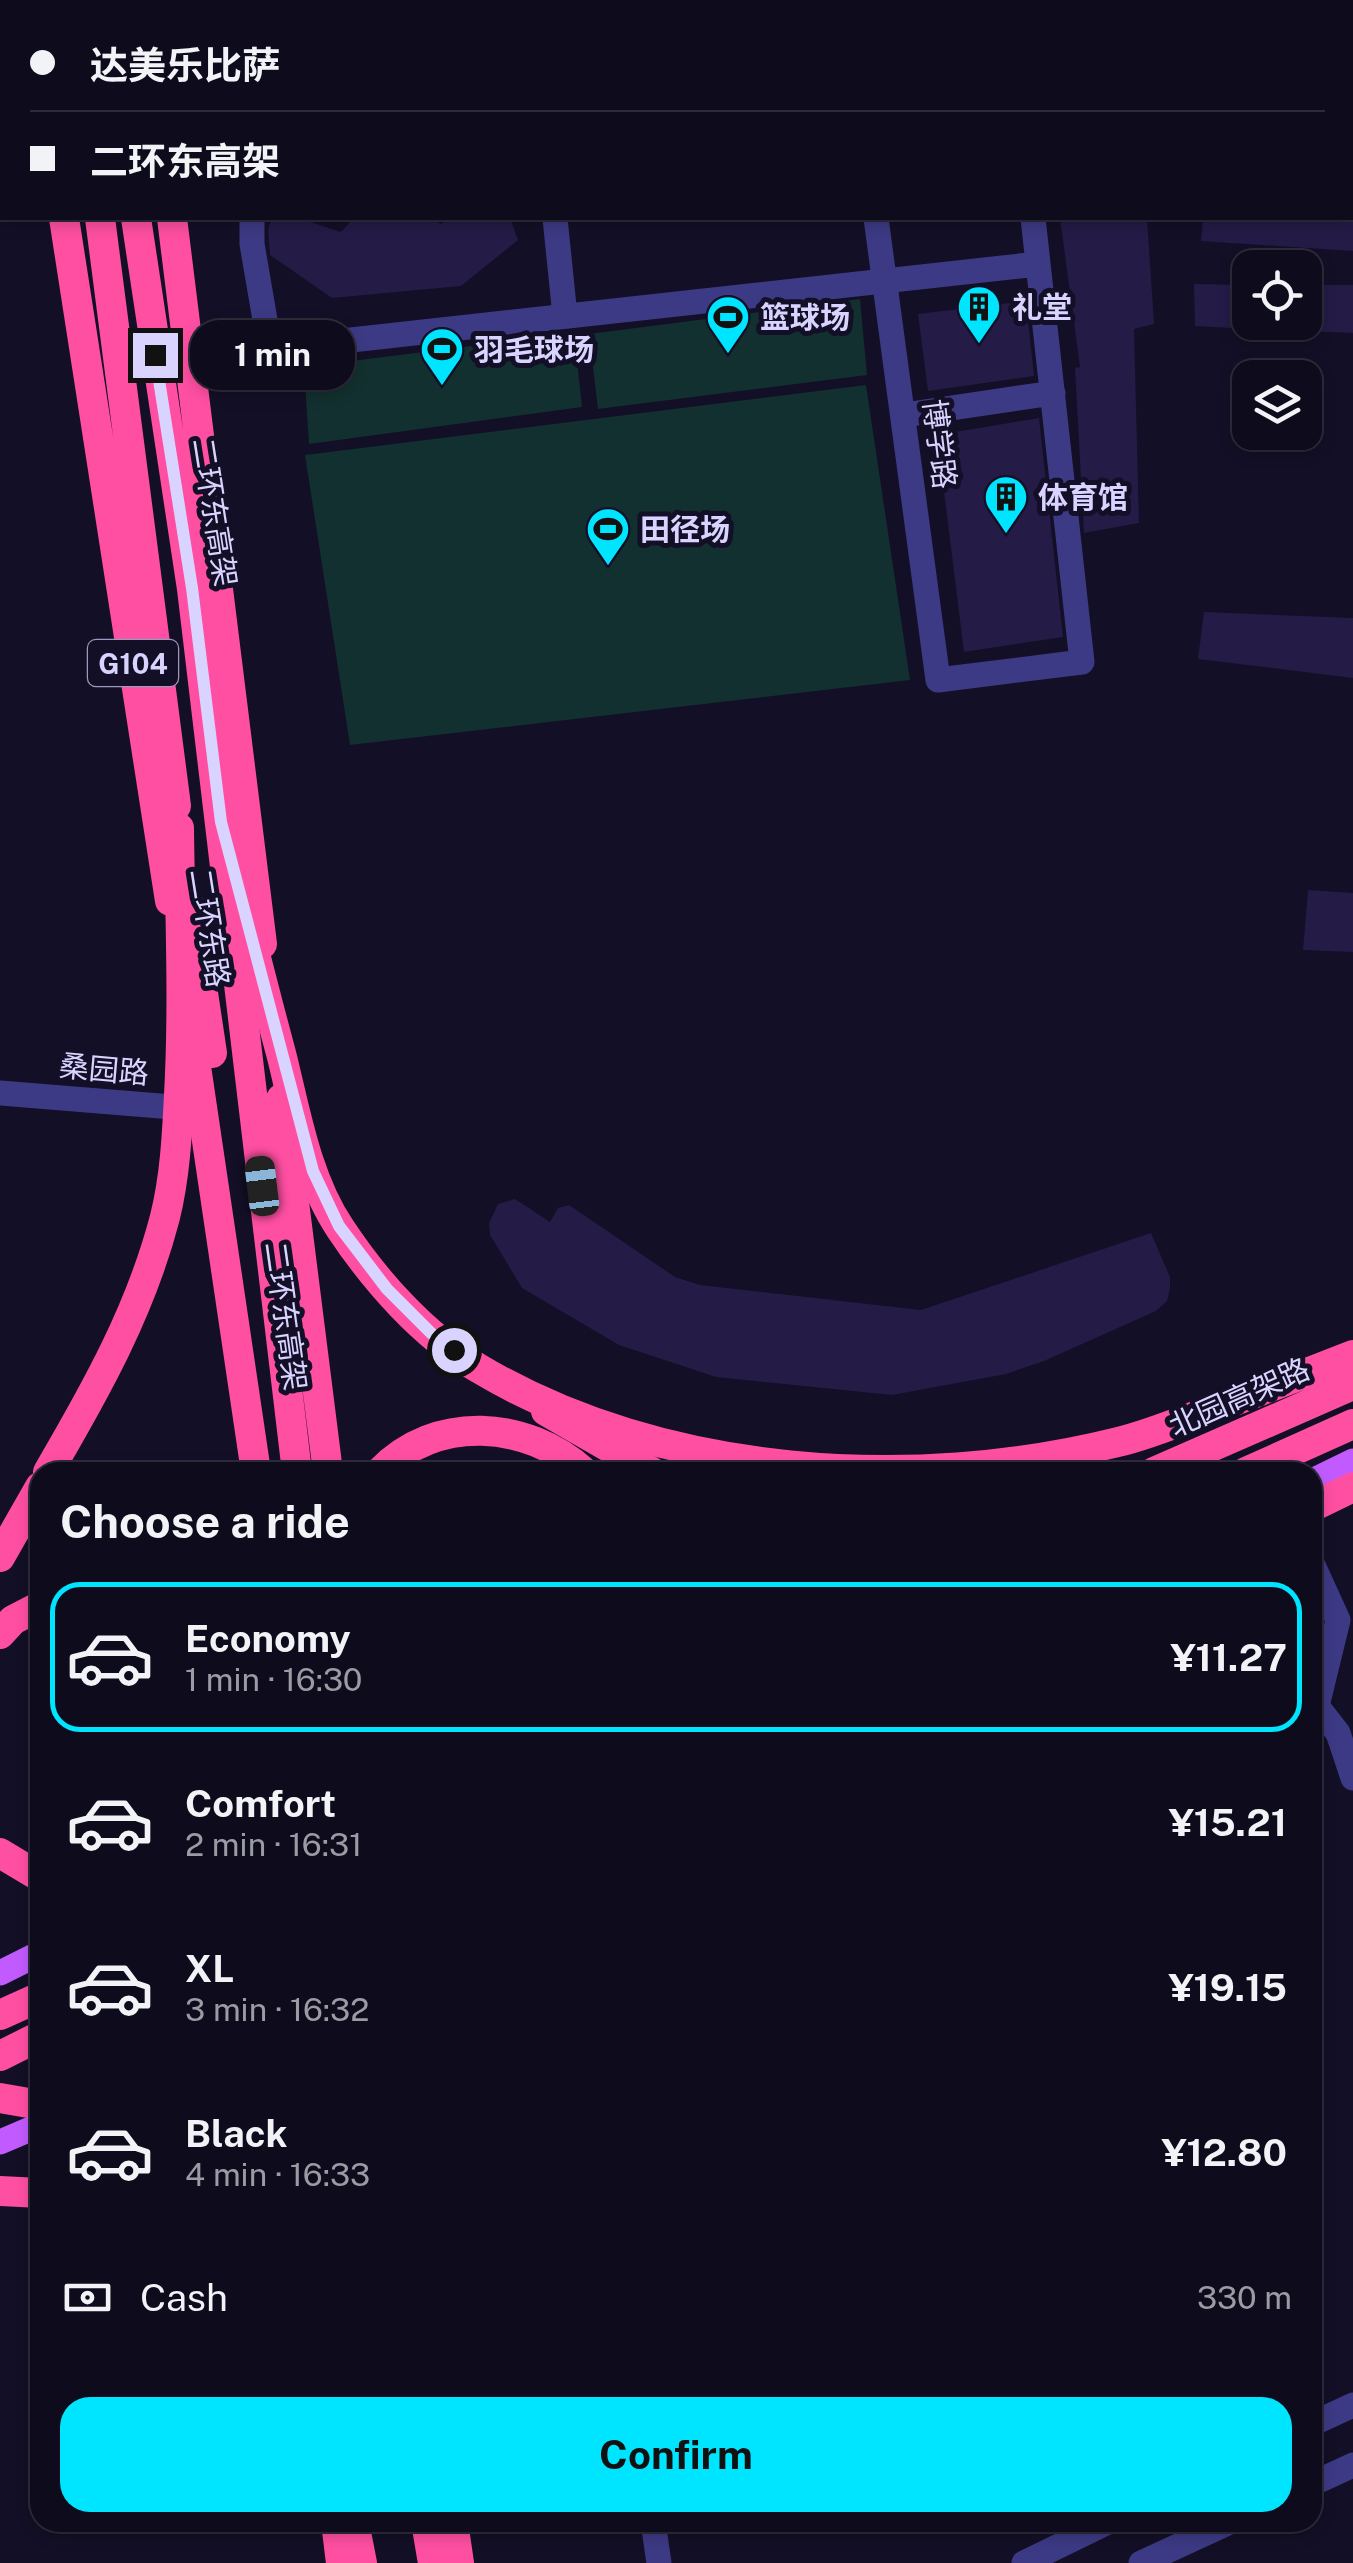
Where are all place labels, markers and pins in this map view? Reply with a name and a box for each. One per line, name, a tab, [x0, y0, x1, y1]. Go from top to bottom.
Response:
building icon: 礼堂	[956, 284, 1002, 345]
place label: 礼堂	[1012, 289, 1072, 325]
sports icon: 篮球场	[705, 294, 751, 355]
place label: 篮球场	[760, 299, 850, 335]
sports icon: 羽毛球场	[419, 326, 465, 387]
place label: 羽毛球场	[474, 331, 594, 367]
building icon: 体育馆	[983, 474, 1029, 535]
place label: 体育馆	[1038, 479, 1128, 515]
sports icon: 田径场	[585, 506, 631, 567]
place label: 田径场	[640, 511, 730, 547]

